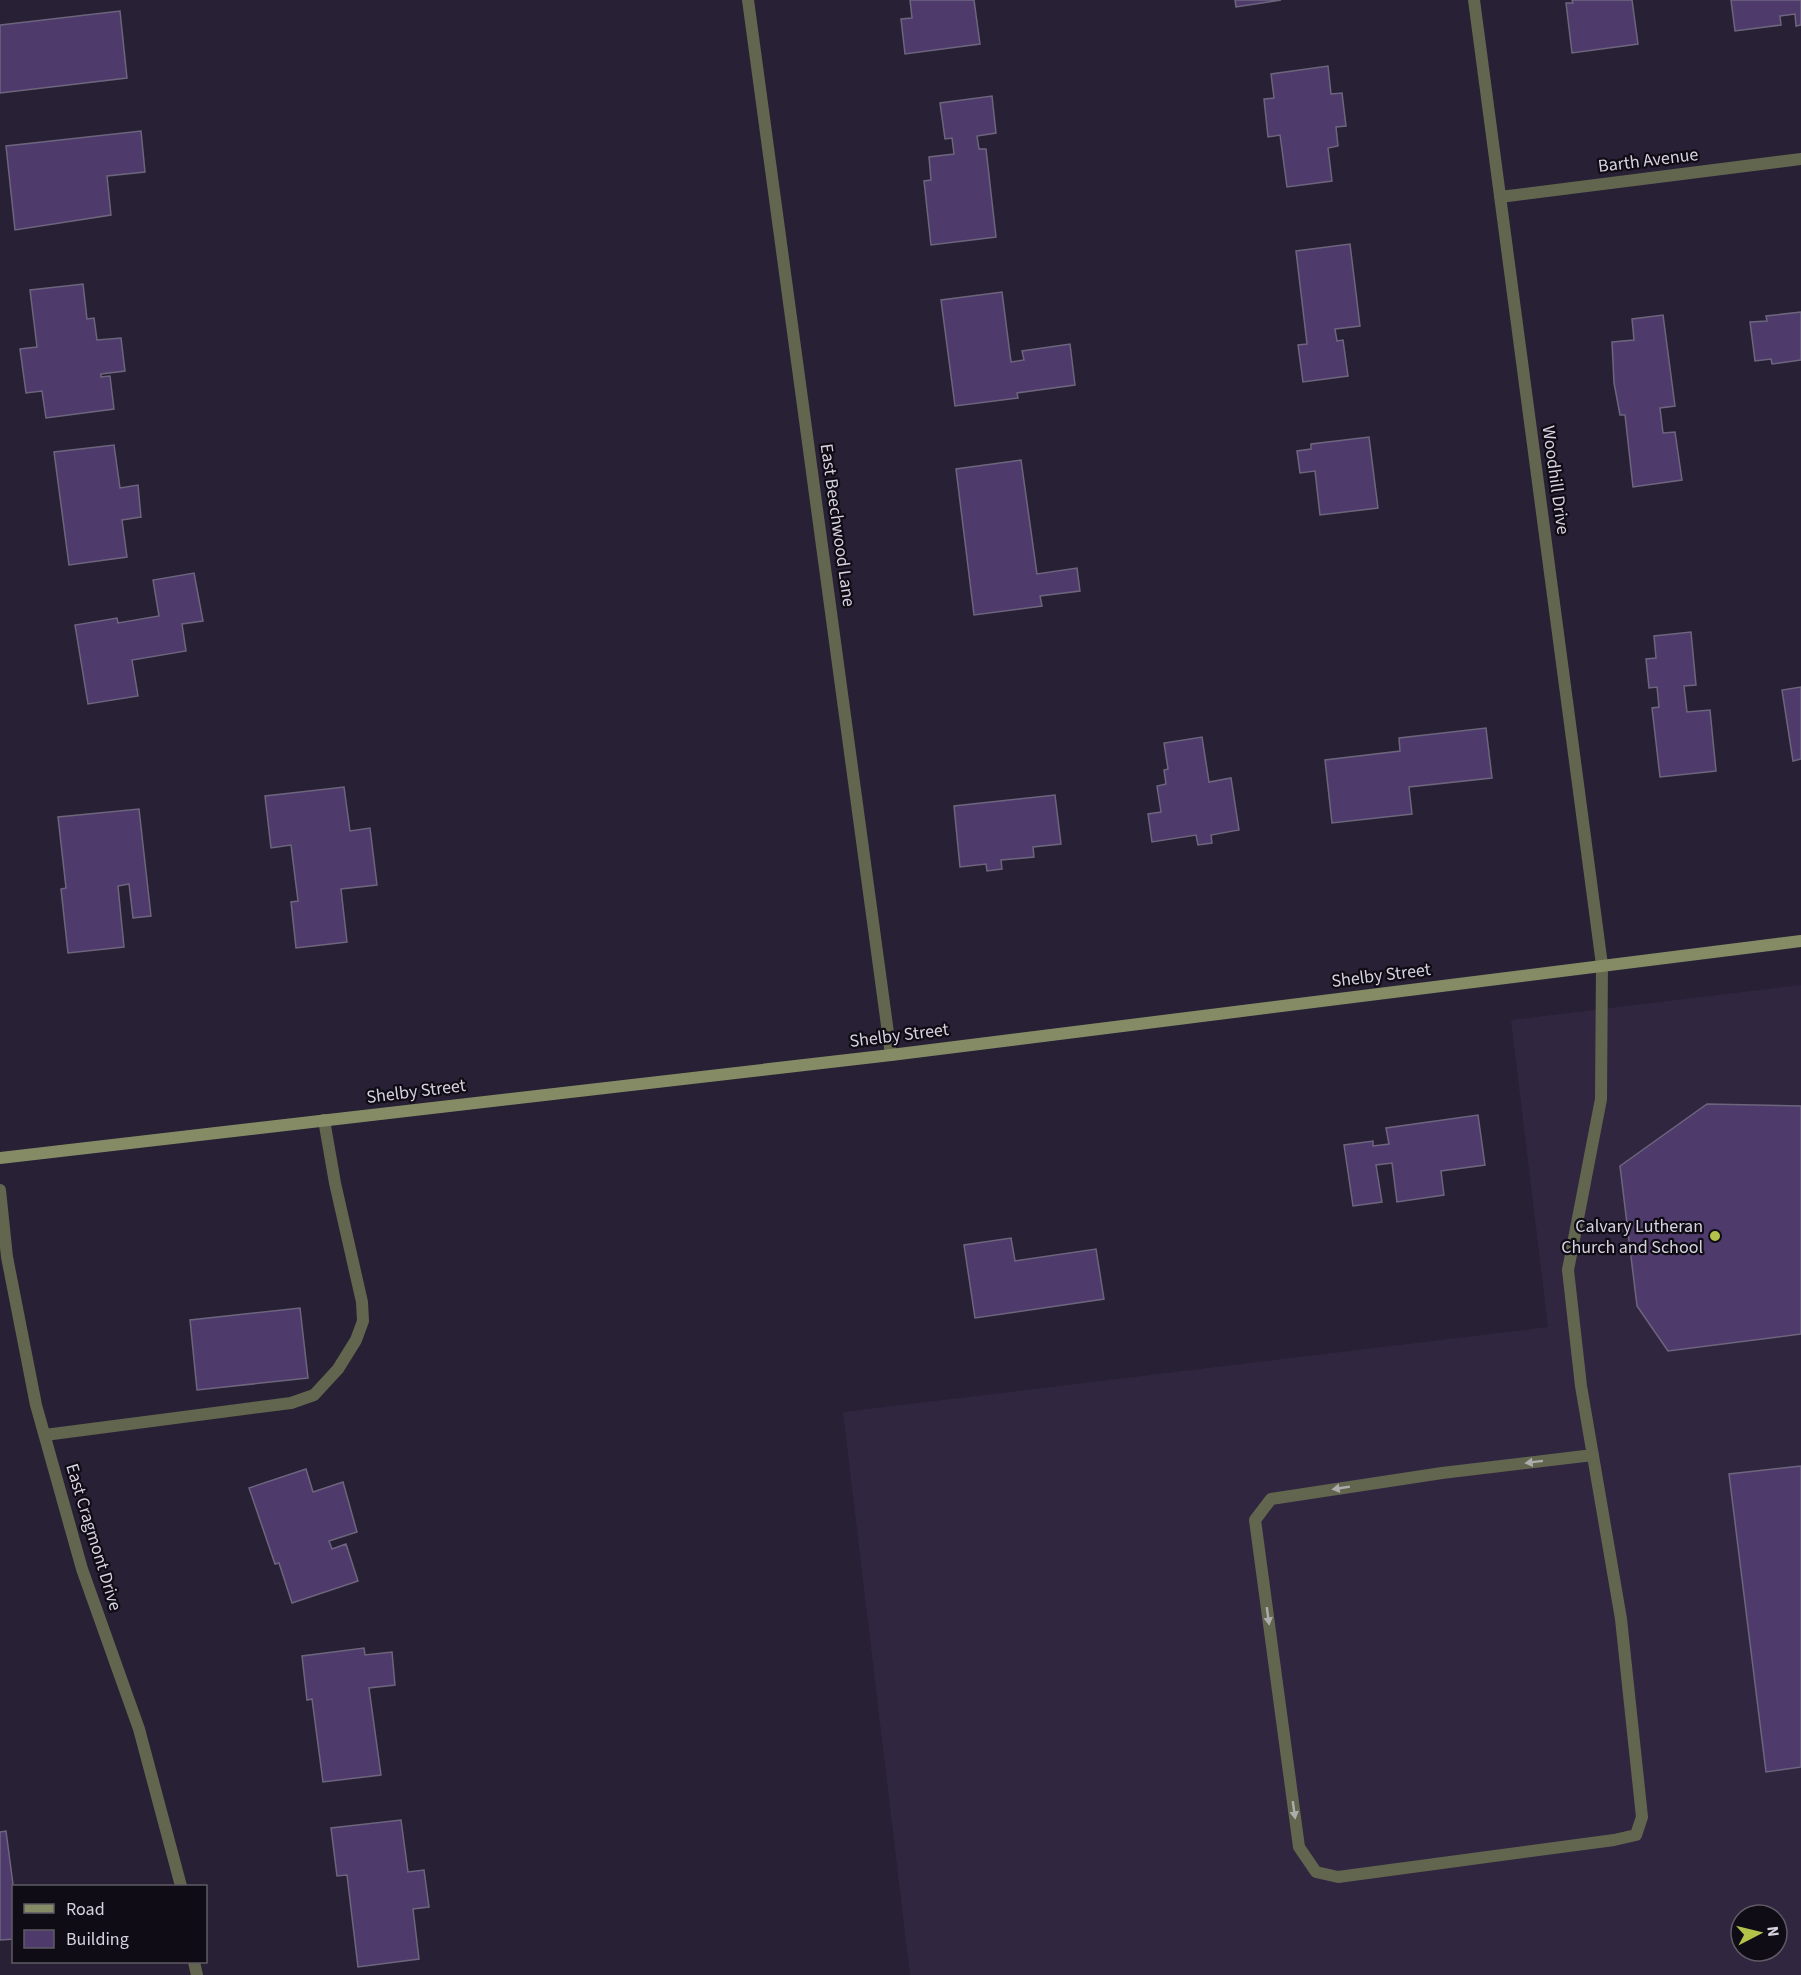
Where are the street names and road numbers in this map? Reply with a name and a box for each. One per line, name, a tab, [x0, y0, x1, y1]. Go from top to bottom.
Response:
street label: Barth Avenue	[1596, 142, 1700, 179]
street label: Woodhill Drive	[1535, 424, 1576, 536]
street label: East Beechwood Lane	[814, 442, 861, 608]
street label: Shelby Street	[1330, 957, 1432, 994]
street label: Shelby Street	[848, 1017, 950, 1054]
street label: Shelby Street	[365, 1073, 467, 1110]
street label: East Cragmont Drive	[59, 1460, 128, 1614]

